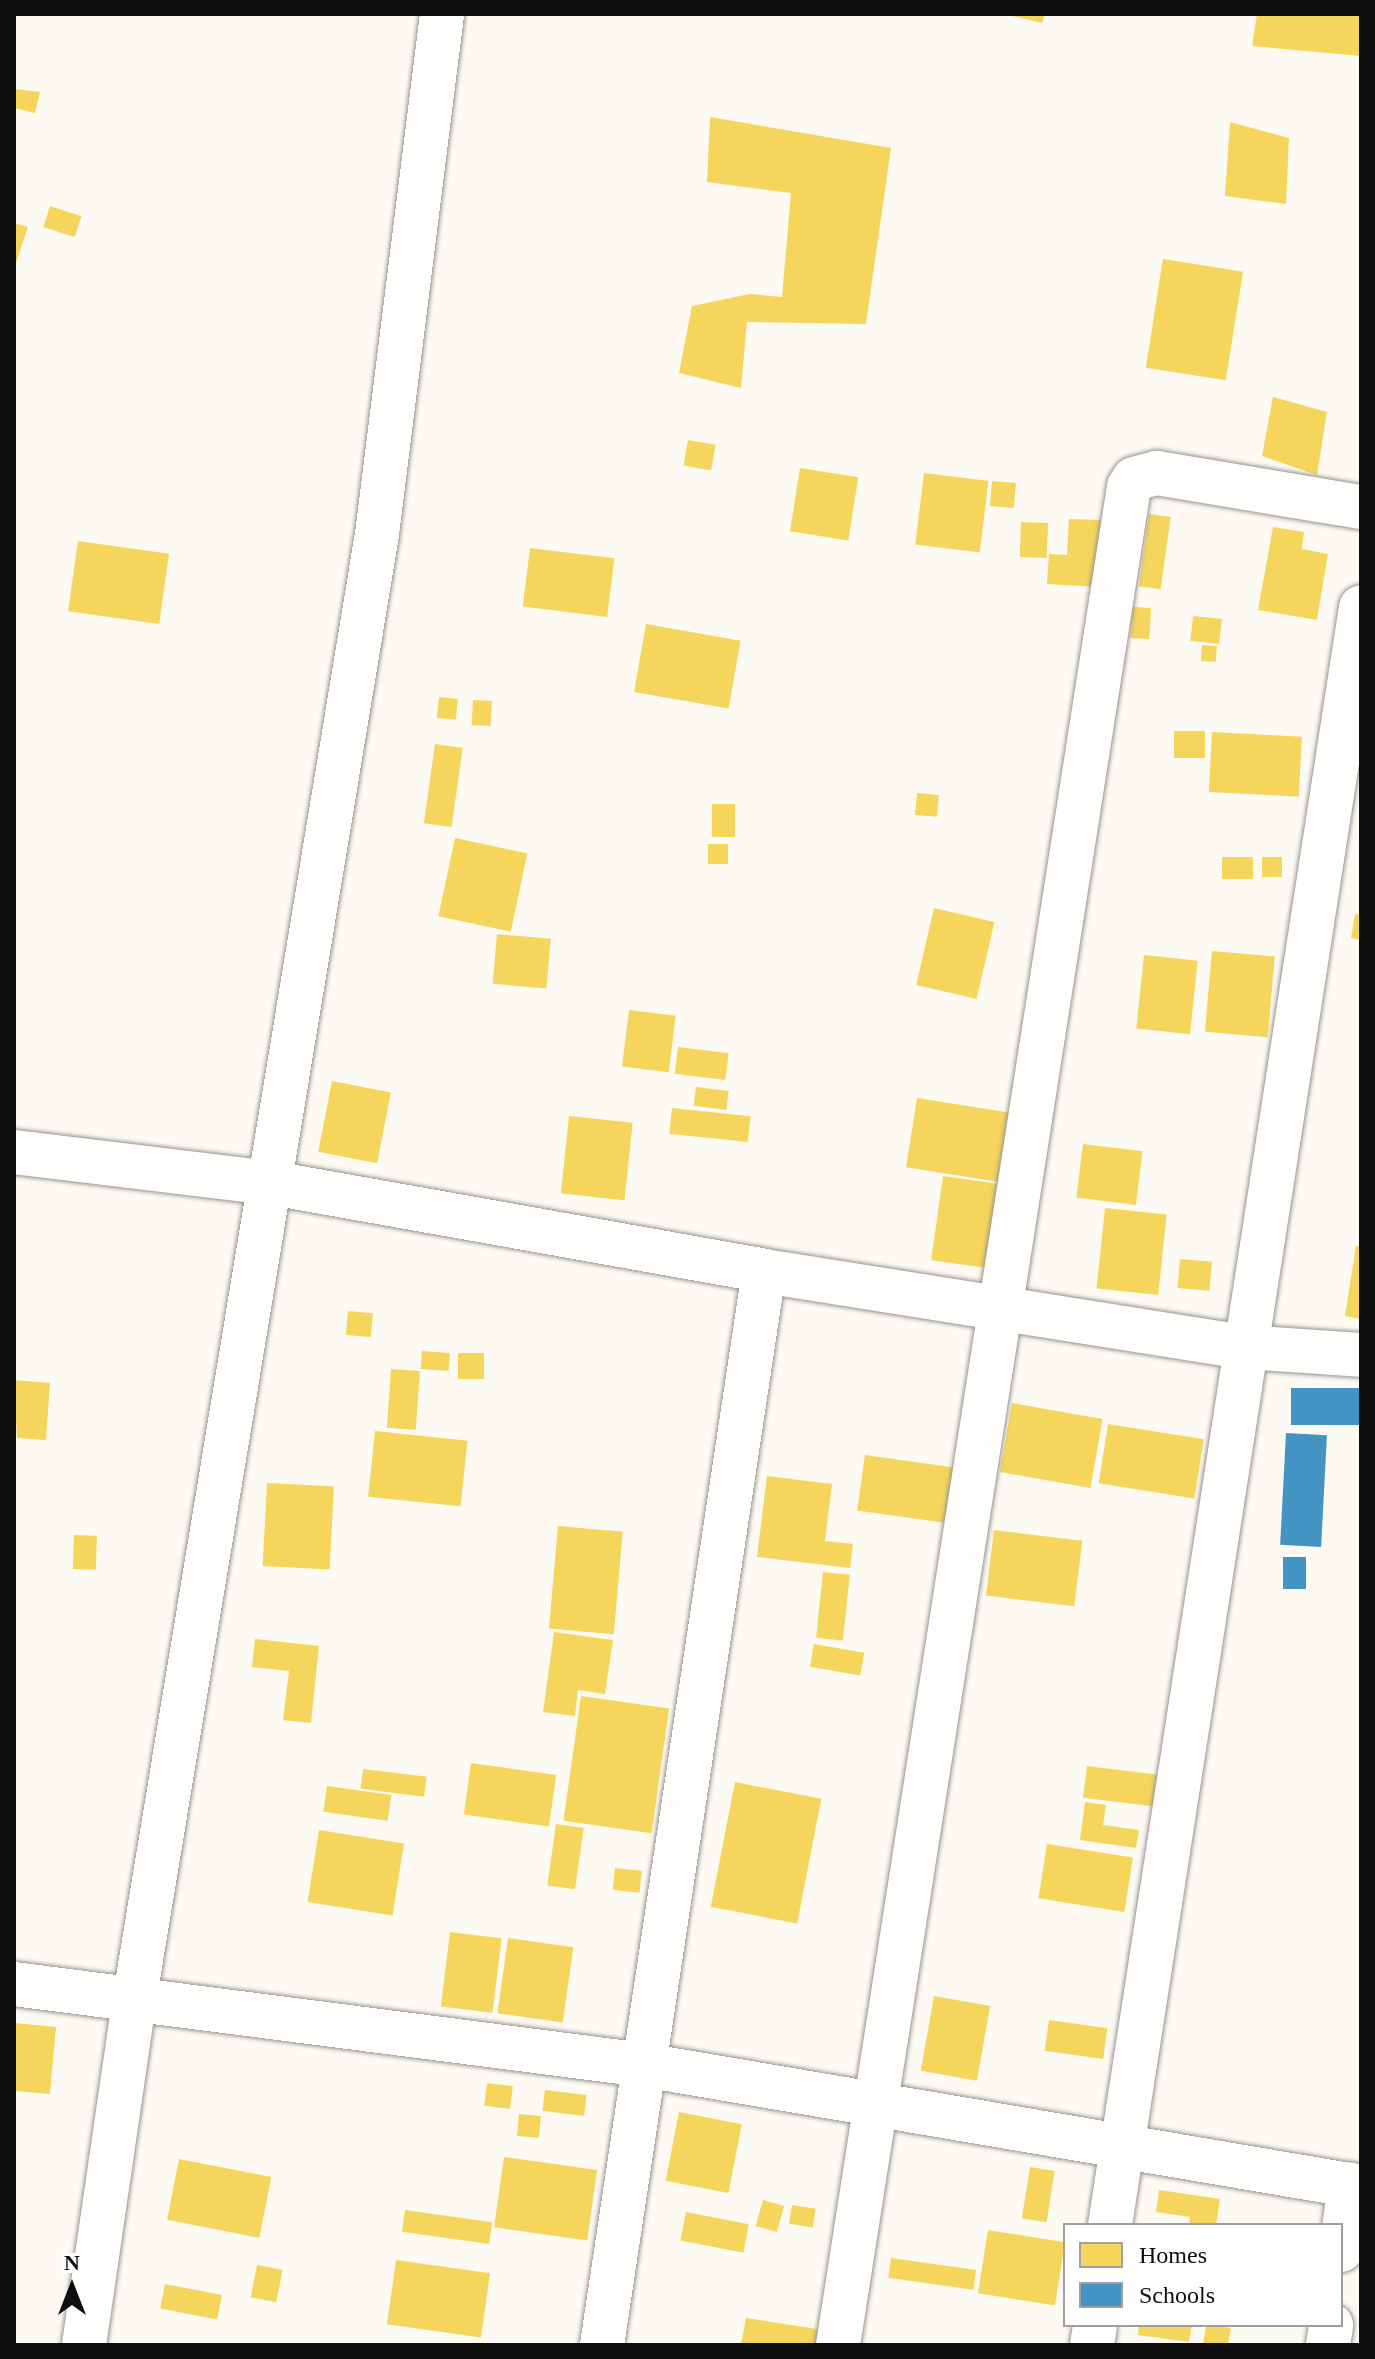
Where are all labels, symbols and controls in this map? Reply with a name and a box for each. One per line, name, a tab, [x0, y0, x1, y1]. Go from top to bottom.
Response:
legend	[1063, 2223, 1343, 2327]
text: Homes	[1139, 2242, 1207, 2268]
north arrow	[32, 2247, 112, 2327]
text: N	[64, 2250, 80, 2275]
text: Schools	[1139, 2282, 1215, 2308]

